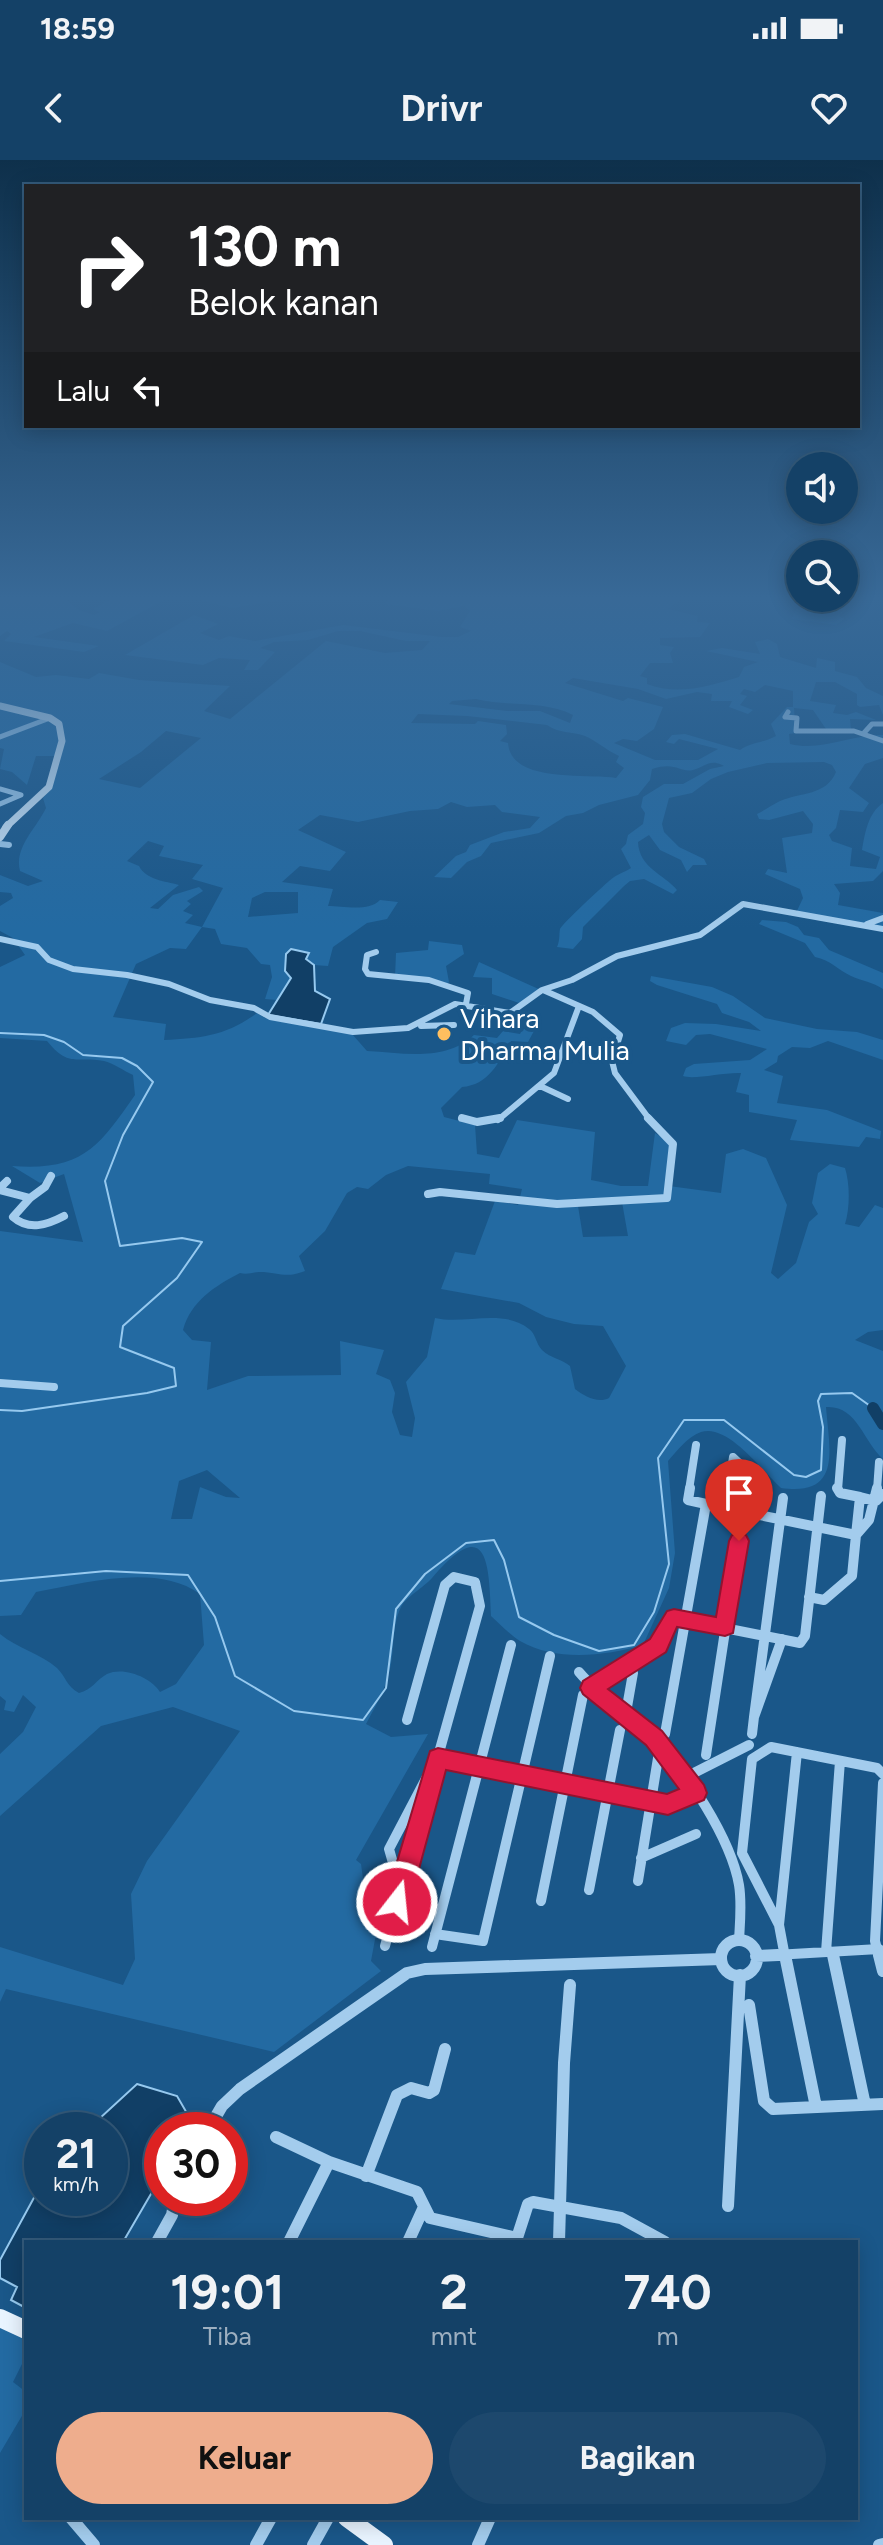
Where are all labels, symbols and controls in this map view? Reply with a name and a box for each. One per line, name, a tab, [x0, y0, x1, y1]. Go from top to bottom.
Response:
text: 18:59	[40, 10, 115, 47]
icon: back	[32, 86, 76, 130]
icon: heart	[807, 86, 851, 130]
text: Drivr	[401, 87, 482, 130]
text: 130 m	[188, 213, 341, 280]
icon: right	[56, 216, 160, 320]
text: Belok kanan	[188, 281, 379, 324]
icon: left	[126, 368, 170, 412]
text: Lalu	[56, 372, 110, 409]
map controls	[786, 452, 858, 612]
button: sound	[786, 452, 858, 524]
button: search	[786, 540, 858, 612]
place label: Vihara Dharma Mulia	[460, 1001, 630, 1067]
marker: Vihara Dharma Mulia	[435, 1025, 453, 1043]
pin	[705, 1459, 773, 1541]
icon: arrive	[717, 1471, 761, 1515]
position arrow	[355, 1860, 439, 1944]
speed limit sign: 30	[144, 2112, 248, 2216]
text: 21	[56, 2130, 96, 2178]
text: km/h	[53, 2172, 99, 2196]
text: 19:01	[170, 2263, 284, 2321]
text: 2	[440, 2263, 468, 2321]
text: 740	[623, 2263, 712, 2321]
text: Tiba	[203, 2320, 252, 2352]
text: mnt	[431, 2320, 477, 2352]
text: m	[656, 2320, 679, 2352]
button: Keluar	[56, 2412, 433, 2504]
button: Bagikan	[449, 2412, 826, 2504]

